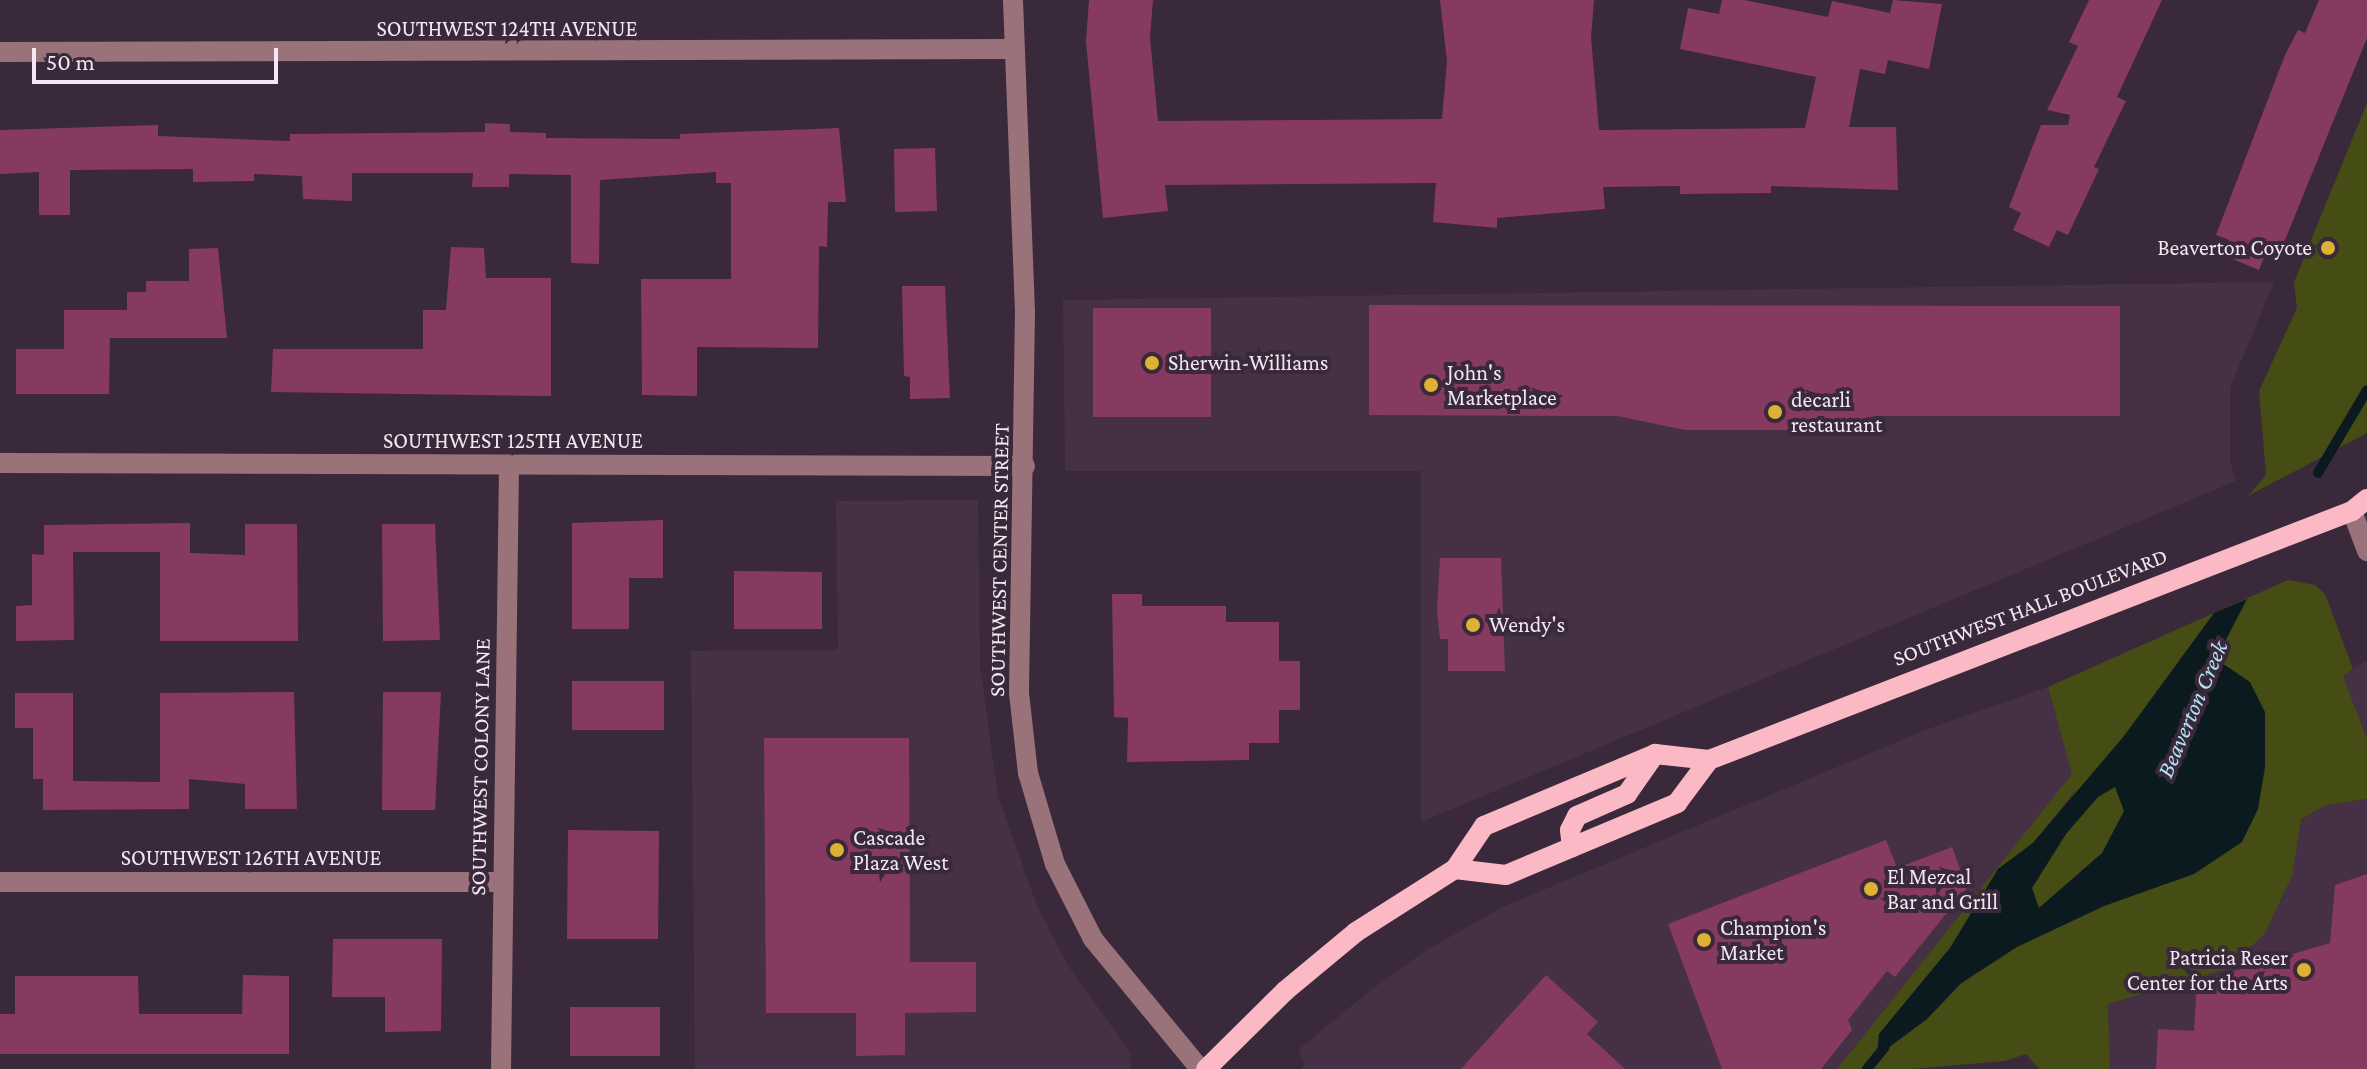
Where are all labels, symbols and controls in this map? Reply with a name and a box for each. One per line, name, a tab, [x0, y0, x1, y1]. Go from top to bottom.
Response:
street label: SOUTHWEST 124TH AVENUE	[377, 16, 637, 42]
scale bar	[36, 32, 282, 82]
text: 50 m	[46, 48, 95, 75]
place label: Beaverton Coyote	[2157, 235, 2312, 261]
marker: Beaverton Coyote	[2319, 239, 2337, 257]
place label: Sherwin-Williams	[1168, 350, 1328, 376]
marker: Sherwin-Williams	[1143, 354, 1161, 372]
place label: John's Marketplace	[1447, 359, 1557, 410]
marker: John's Marketplace	[1422, 376, 1440, 394]
place label: decarli restaurant	[1791, 386, 1882, 438]
marker: decarli restaurant	[1766, 403, 1784, 421]
street label: SOUTHWEST CENTER STREET	[983, 423, 1015, 697]
street label: SOUTHWEST 125TH AVENUE	[383, 428, 643, 454]
street label: SOUTHWEST HALL BOULEVARD	[1889, 542, 2171, 672]
place label: Wendy's	[1489, 612, 1565, 638]
marker: Wendy's	[1464, 616, 1482, 634]
water label: Beaverton Creek	[2150, 636, 2234, 782]
street label: SOUTHWEST COLONY LANE	[465, 638, 495, 896]
place label: Cascade Plaza West	[853, 824, 948, 876]
marker: Cascade Plaza West	[828, 841, 846, 859]
street label: SOUTHWEST 126TH AVENUE	[121, 845, 381, 871]
place label: El Mezcal Bar and Grill	[1887, 863, 1998, 914]
marker: El Mezcal Bar and Grill	[1862, 880, 1880, 898]
place label: Champion's Market	[1720, 914, 1826, 966]
marker: Champion's Market	[1695, 931, 1713, 949]
place label: Patricia Reser Center for the Arts	[2127, 944, 2288, 996]
marker: Patricia Reser Center for the Arts	[2295, 961, 2313, 979]

